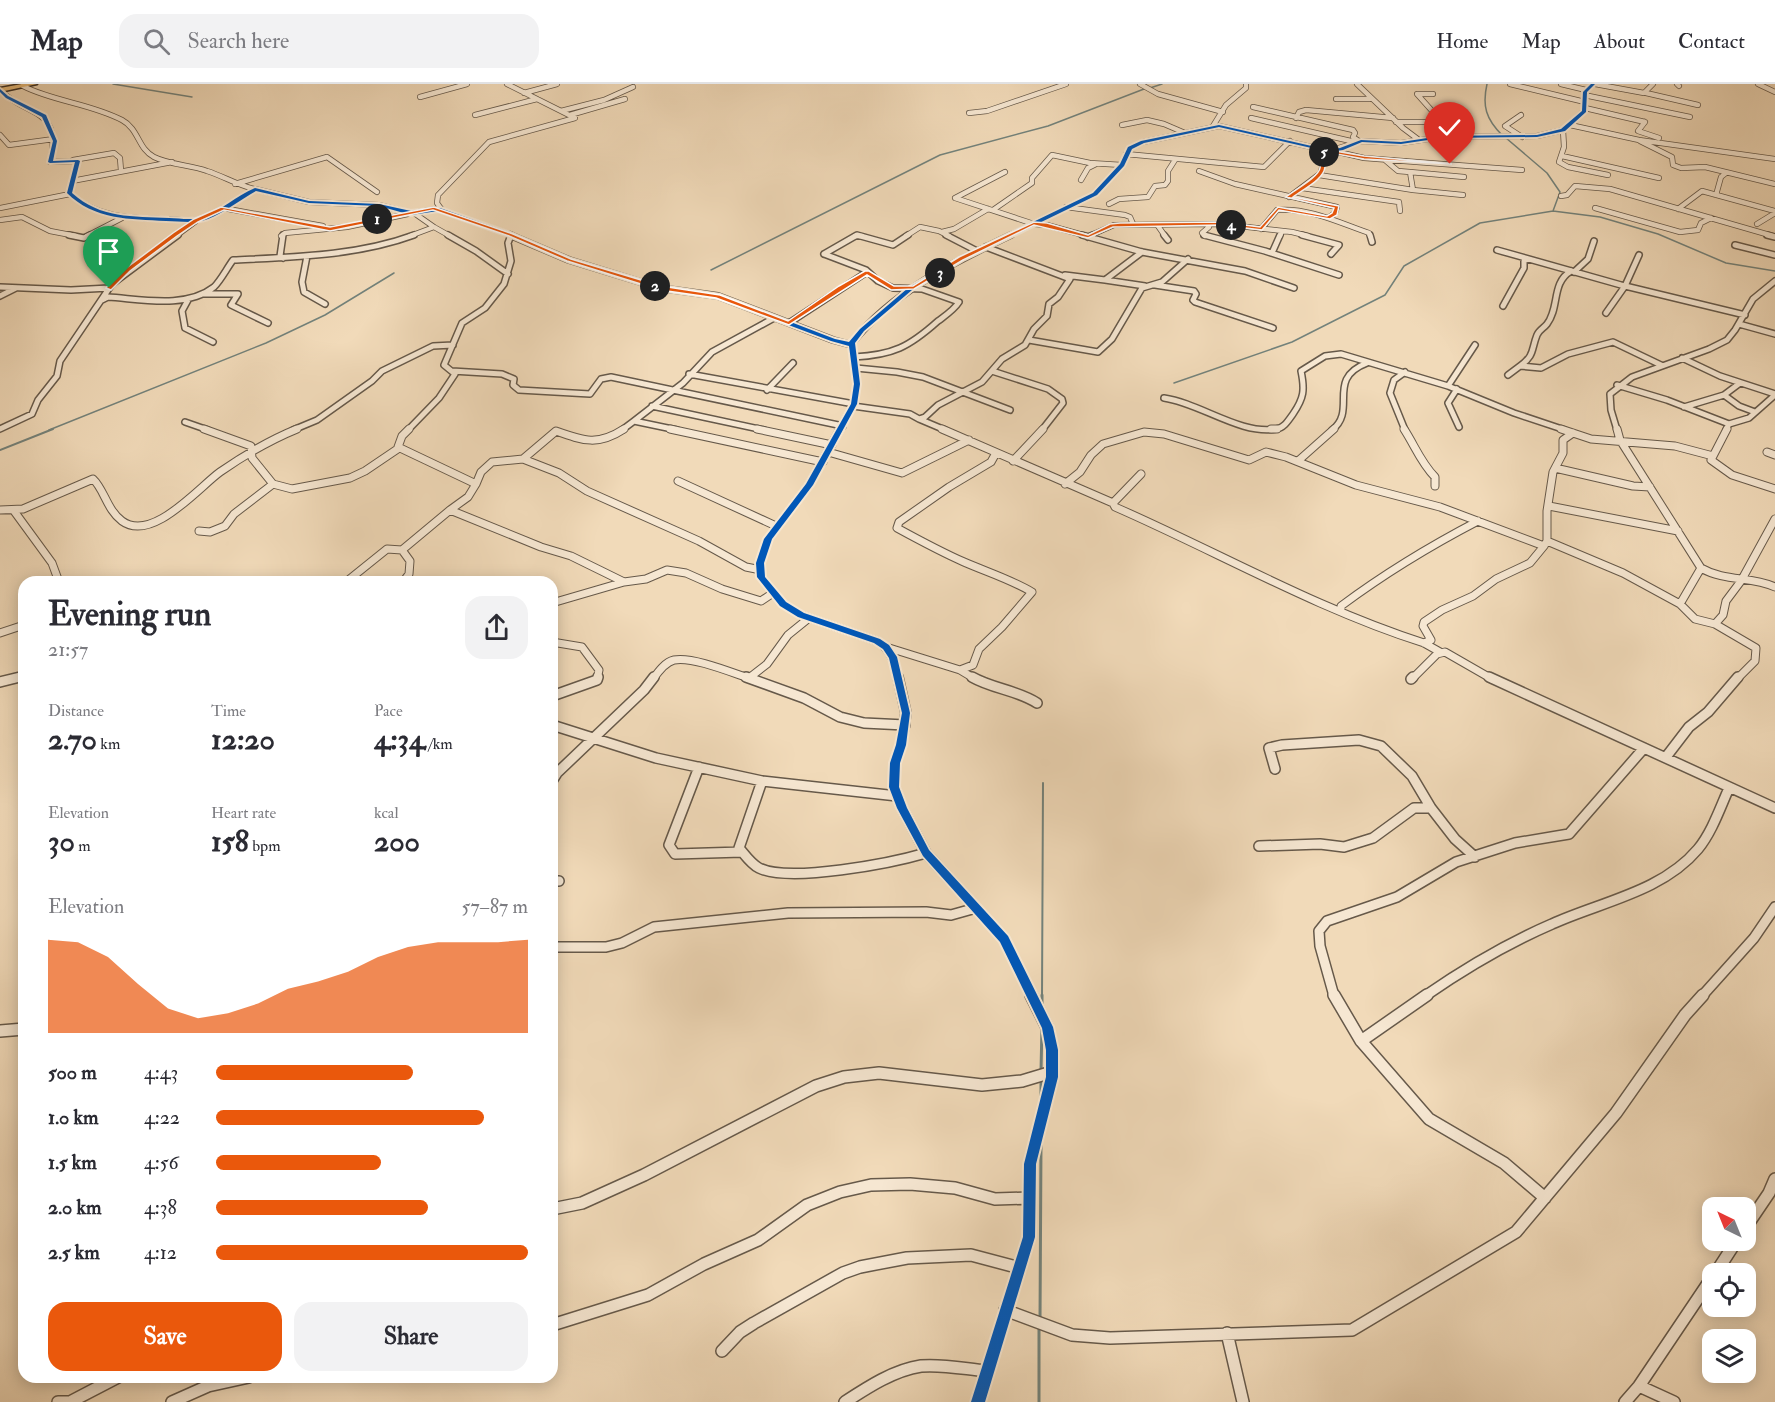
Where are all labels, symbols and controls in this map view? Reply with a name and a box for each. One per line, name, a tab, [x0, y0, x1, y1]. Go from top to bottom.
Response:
search box	[119, 14, 539, 68]
text: Map	[30, 24, 83, 59]
icon: search	[140, 25, 173, 58]
text: Search here	[188, 27, 289, 55]
text: Home	[1436, 28, 1488, 55]
text: Map	[1521, 28, 1561, 55]
text: About	[1594, 28, 1645, 55]
text: Contact	[1678, 28, 1745, 55]
pin	[1424, 102, 1475, 164]
icon: check	[1433, 111, 1466, 144]
pin: 5	[1309, 137, 1339, 167]
text: 5	[1320, 142, 1328, 162]
pin: 1	[362, 204, 392, 234]
text: 1	[374, 209, 380, 229]
pin: 4	[1216, 210, 1246, 240]
text: 4	[1227, 215, 1235, 235]
pin	[83, 226, 134, 288]
icon: arrive	[92, 235, 125, 268]
pin: 3	[925, 258, 955, 288]
text: 3	[937, 263, 943, 283]
pin: 2	[640, 271, 670, 301]
text: 2	[651, 276, 659, 296]
text: Evening run	[48, 594, 211, 635]
button: share	[465, 596, 528, 659]
text: 21:57	[48, 637, 88, 662]
text: Distance	[48, 701, 104, 721]
text: Time	[211, 701, 246, 721]
text: Pace	[374, 701, 403, 721]
text: 2.70	[48, 721, 97, 758]
text: 12:20	[211, 721, 275, 758]
text: 4:34	[374, 721, 425, 758]
text: km	[97, 734, 120, 754]
text: /km	[425, 734, 453, 754]
text: Elevation	[48, 803, 109, 823]
text: Heart rate	[211, 803, 276, 823]
text: kcal	[374, 803, 399, 823]
text: 30	[48, 823, 75, 860]
text: 158	[211, 823, 249, 860]
text: 200	[374, 823, 420, 860]
text: m	[75, 836, 91, 856]
text: bpm	[249, 836, 281, 856]
text: Elevation	[48, 894, 124, 919]
text: 57–87 m	[462, 894, 528, 919]
text: 500 m	[48, 1060, 97, 1085]
text: 4:43	[144, 1060, 178, 1085]
text: 1.0 km	[48, 1105, 99, 1130]
text: 4:22	[144, 1105, 180, 1130]
text: 1.5 km	[48, 1150, 97, 1175]
text: 4:56	[144, 1150, 179, 1175]
text: 2.0 km	[48, 1195, 102, 1220]
text: 4:38	[144, 1195, 177, 1220]
north arrow	[1702, 1197, 1756, 1251]
map controls	[1702, 1197, 1756, 1383]
text: 2.5 km	[48, 1240, 100, 1265]
text: 4:12	[144, 1240, 177, 1265]
button: locate	[1702, 1263, 1756, 1317]
button: Save	[48, 1302, 282, 1371]
button: Share	[294, 1302, 528, 1371]
button: layers	[1702, 1329, 1756, 1383]

